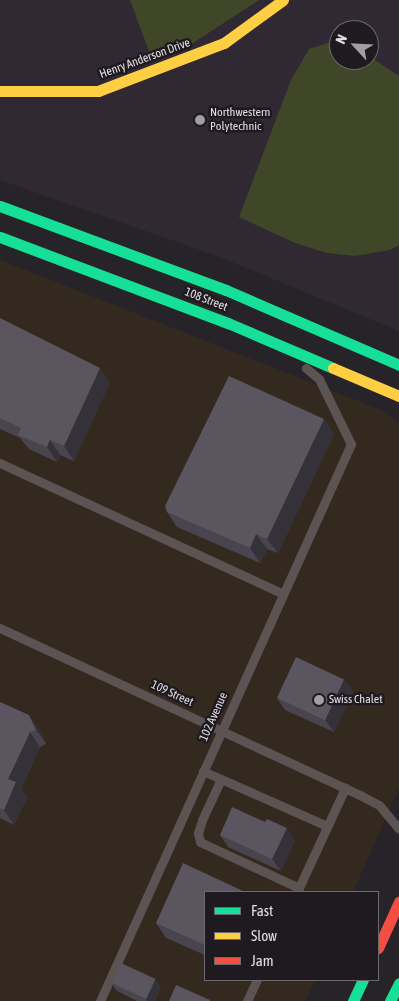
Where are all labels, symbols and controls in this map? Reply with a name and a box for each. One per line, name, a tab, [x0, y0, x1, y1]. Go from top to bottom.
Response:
north arrow	[329, 20, 379, 70]
text: N	[332, 32, 350, 46]
street label: Henry Anderson Drive	[98, 36, 192, 82]
place label: Northwestern Polytechnic	[210, 106, 270, 134]
marker: Northwestern Polytechnic	[194, 114, 206, 126]
street label: 108 Street	[182, 285, 230, 315]
street label: 109 Street	[149, 678, 195, 710]
street label: 102 Avenue	[197, 690, 231, 744]
place label: Swiss Chalet	[329, 693, 383, 707]
marker: Swiss Chalet	[313, 694, 325, 706]
legend	[204, 891, 379, 981]
text: Fast	[251, 902, 273, 919]
text: Slow	[251, 927, 277, 944]
text: Jam	[251, 952, 274, 969]

